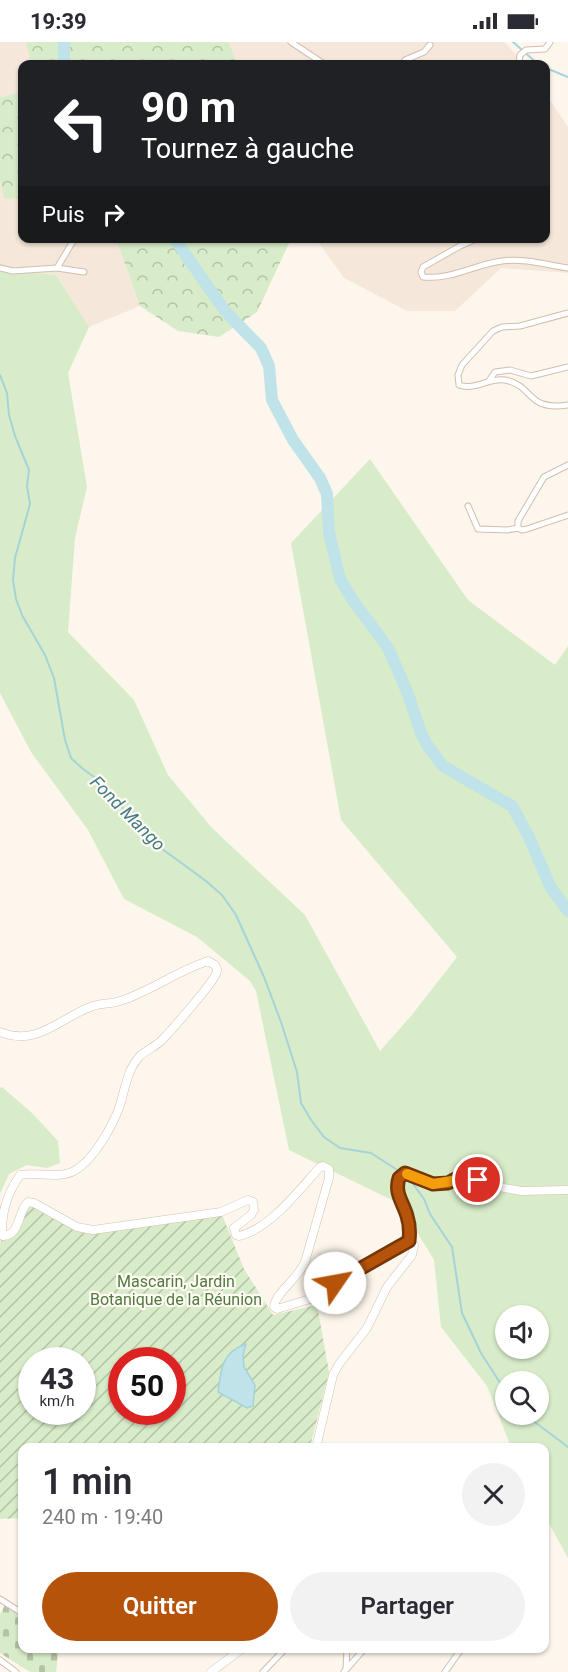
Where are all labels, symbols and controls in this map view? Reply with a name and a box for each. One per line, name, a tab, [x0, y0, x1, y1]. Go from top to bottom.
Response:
text: 19:39	[30, 9, 87, 34]
text: 90 m	[141, 83, 236, 132]
icon: left	[42, 84, 120, 162]
text: Tournez à gauche	[141, 133, 354, 165]
icon: right	[97, 198, 130, 231]
text: Puis	[42, 202, 85, 227]
water label: Fond Mango	[86, 771, 170, 855]
pin	[452, 1154, 503, 1205]
icon: arrive	[461, 1163, 494, 1196]
position arrow	[303, 1251, 367, 1315]
park label: Mascarin, Jardin Botanique de la Réunion	[90, 1272, 262, 1309]
map controls	[495, 1305, 549, 1425]
button: sound	[495, 1305, 549, 1359]
speed limit sign: 50	[108, 1347, 186, 1425]
text: 43	[40, 1361, 74, 1396]
button: search	[495, 1371, 549, 1425]
text: km/h	[39, 1392, 75, 1410]
text: 1 min	[42, 1461, 132, 1503]
button: close	[462, 1463, 525, 1526]
text: 240 m · 19:40	[42, 1505, 163, 1529]
button: Quitter	[42, 1572, 278, 1641]
button: Partager	[290, 1572, 525, 1641]

